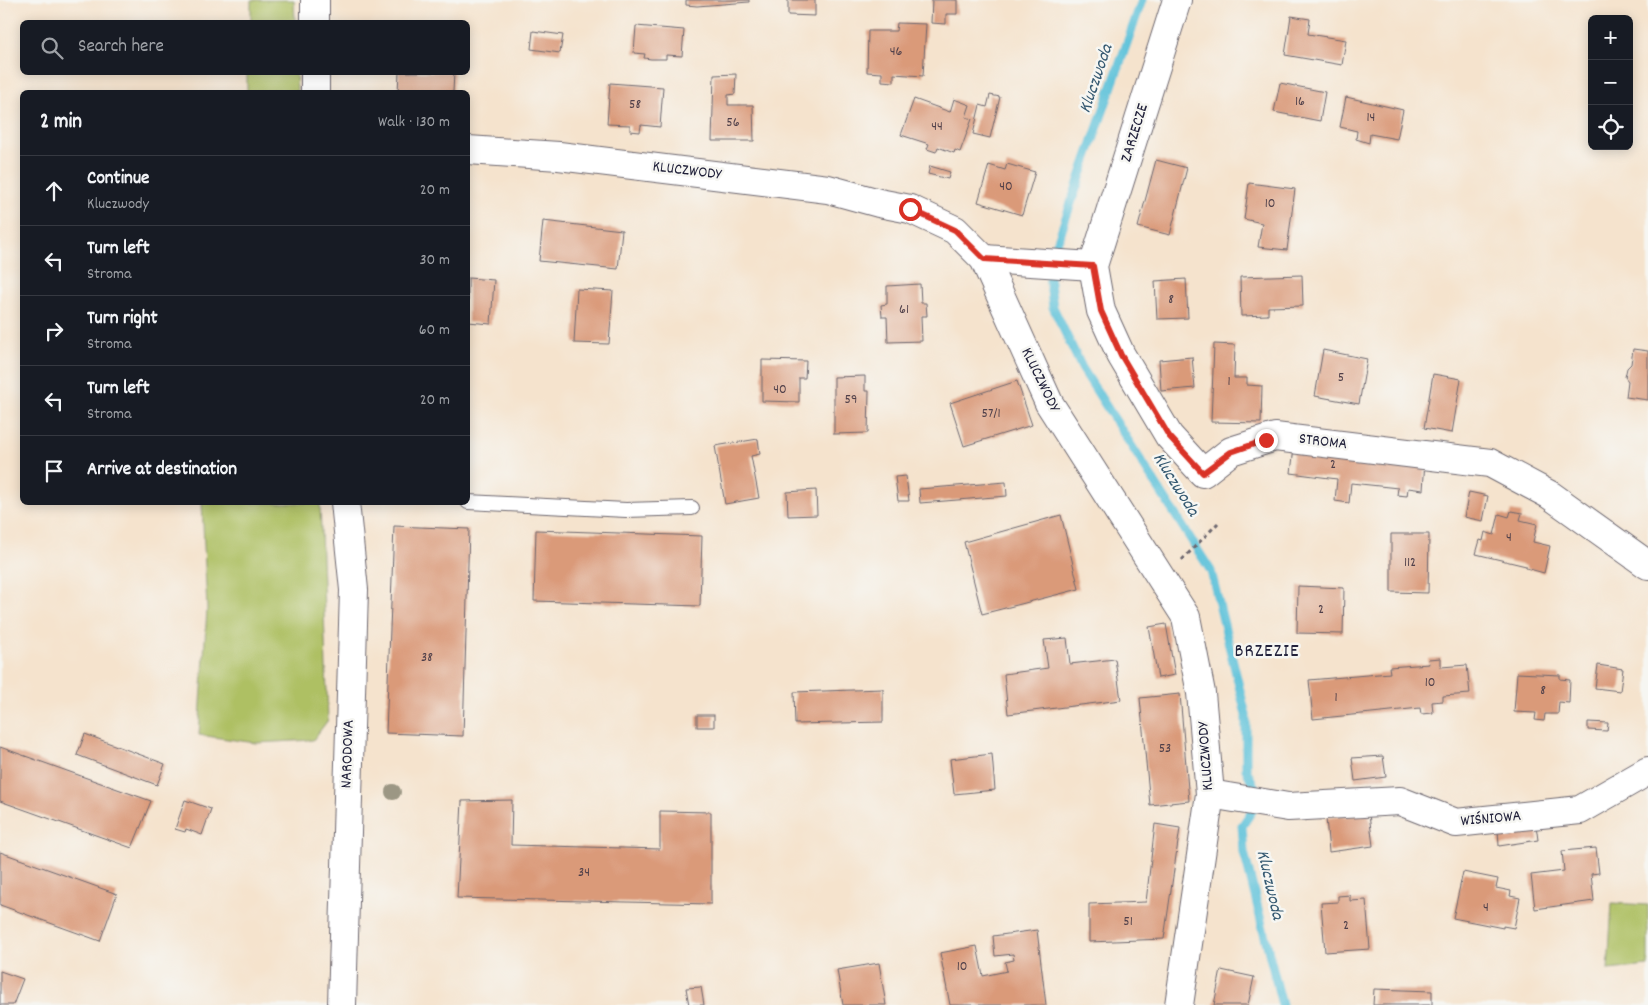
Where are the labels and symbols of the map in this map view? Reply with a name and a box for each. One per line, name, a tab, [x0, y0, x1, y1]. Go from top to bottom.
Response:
water label: Kluczwoda	[1074, 40, 1121, 117]
house number: 46	[890, 42, 902, 62]
house number: 16	[1295, 92, 1305, 112]
house number: 58	[629, 95, 641, 115]
street label: ZARZECZE	[1115, 100, 1155, 165]
house number: 14	[1367, 108, 1375, 128]
house number: 56	[726, 113, 740, 133]
house number: 44	[931, 117, 943, 137]
street label: KLUCZWODY	[651, 155, 724, 187]
house number: 40	[999, 177, 1013, 197]
house number: 10	[1265, 194, 1275, 214]
route start	[899, 198, 922, 221]
house number: 8	[1168, 290, 1174, 310]
house number: 61	[899, 300, 909, 320]
street label: KLUCZWODY	[1015, 344, 1066, 417]
house number: 5	[1338, 368, 1344, 388]
house number: 1	[1227, 372, 1231, 392]
house number: 40	[773, 380, 787, 400]
house number: 59	[845, 390, 857, 410]
house number: 57/1	[982, 404, 1000, 424]
street label: STROMA	[1298, 428, 1349, 456]
route end	[1255, 429, 1278, 452]
water label: Kluczwoda	[1146, 448, 1205, 523]
house number: 2	[1330, 455, 1336, 475]
house number: 4	[1506, 528, 1512, 548]
house number: 112	[1404, 553, 1416, 573]
house number: 2	[1318, 600, 1324, 620]
district label: BRZEZIE	[1234, 639, 1300, 666]
house number: 38	[421, 648, 433, 668]
house number: 10	[1425, 673, 1435, 693]
house number: 8	[1540, 681, 1546, 701]
house number: 1	[1334, 688, 1338, 708]
street label: NARODOWA	[335, 719, 361, 789]
street label: KLUCZWODY	[1192, 720, 1220, 791]
house number: 53	[1159, 739, 1171, 759]
street label: WIŚNIOWA	[1460, 805, 1522, 833]
water label: Kluczwoda	[1249, 848, 1290, 924]
house number: 34	[578, 863, 590, 883]
house number: 4	[1483, 898, 1489, 918]
house number: 51	[1123, 912, 1133, 932]
house number: 2	[1343, 916, 1349, 936]
house number: 10	[957, 957, 967, 977]

